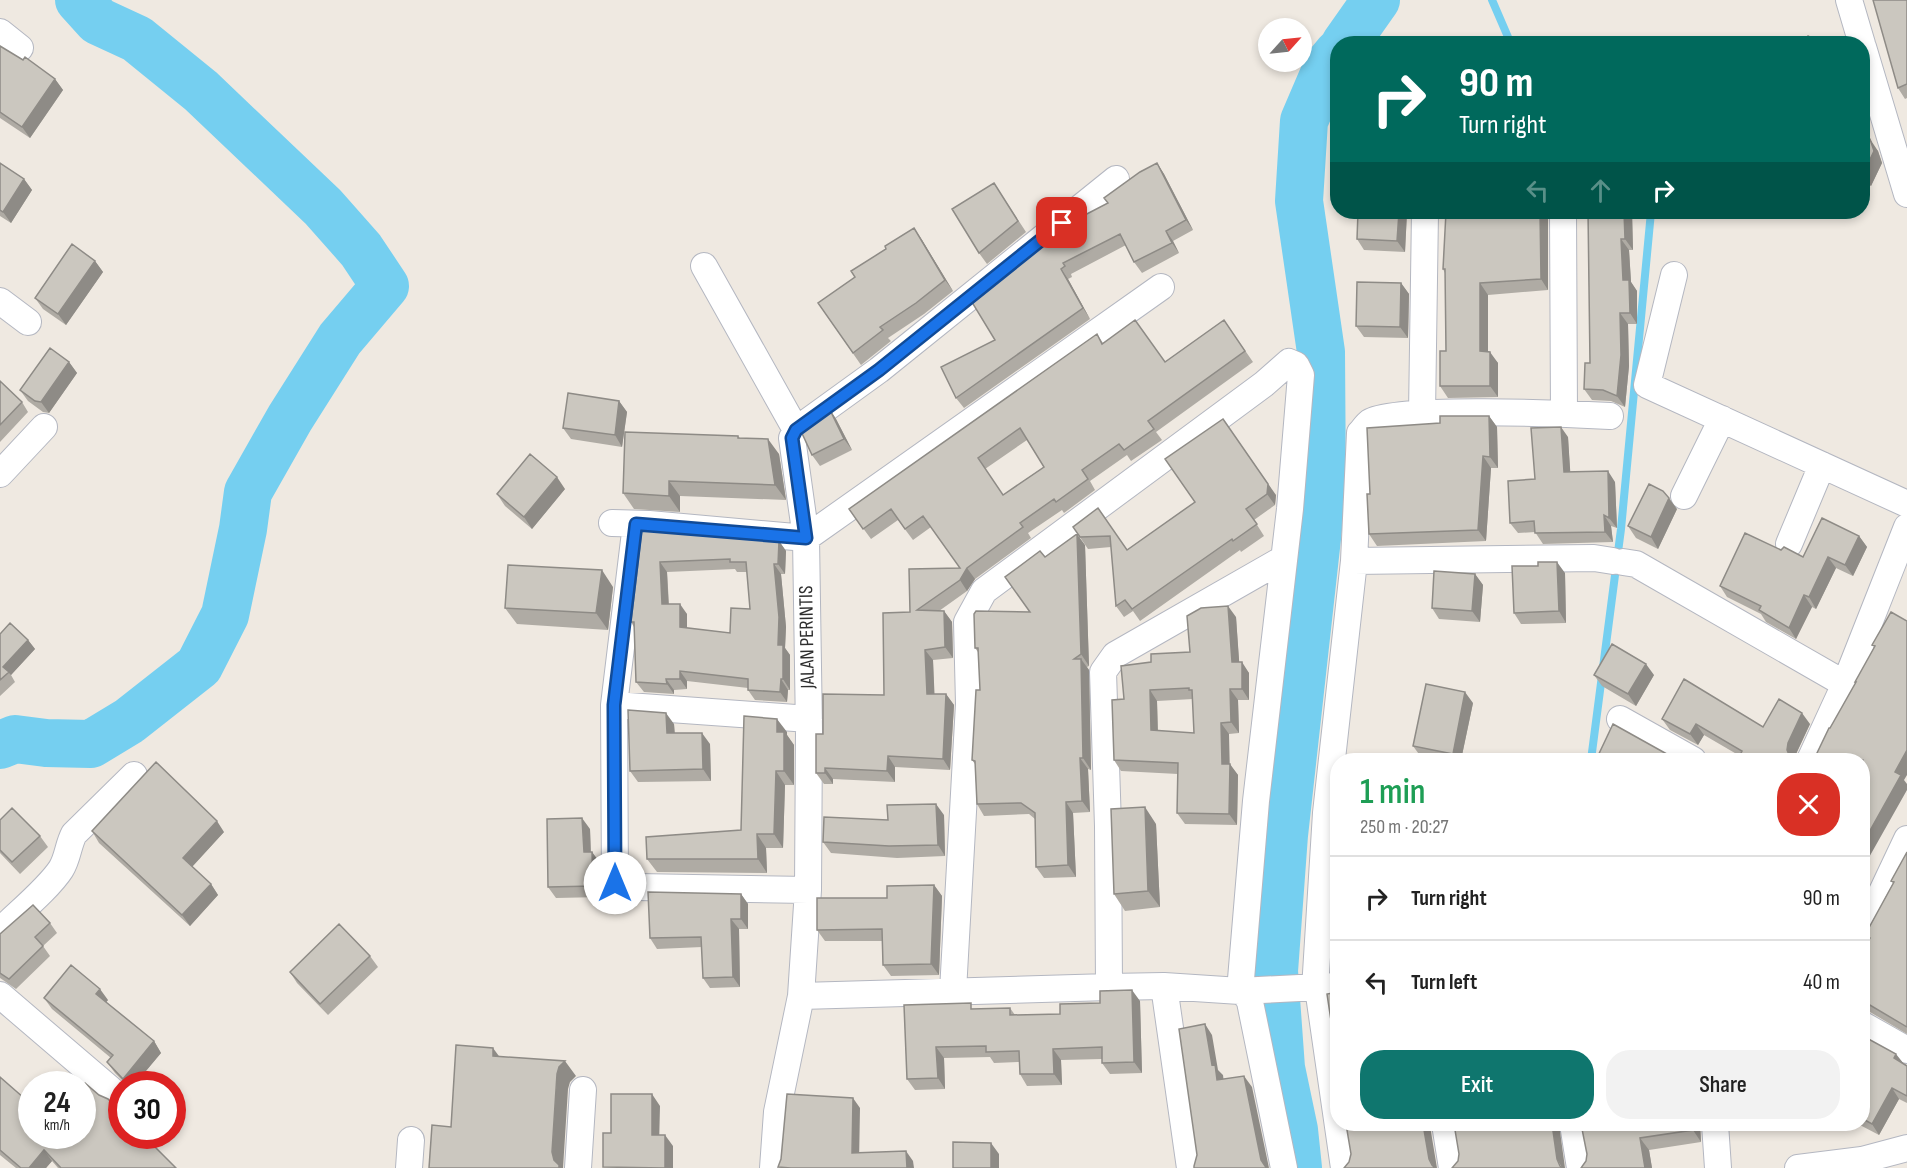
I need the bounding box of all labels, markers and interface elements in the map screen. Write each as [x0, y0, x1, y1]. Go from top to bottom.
north arrow [1258, 18, 1312, 72]
map controls [1258, 18, 1312, 72]
text: 90 m [1459, 58, 1533, 109]
icon: right [1360, 60, 1438, 138]
text: Turn right [1459, 109, 1546, 141]
icon: left [1521, 174, 1554, 207]
icon: ahead [1584, 174, 1617, 207]
icon: right [1647, 174, 1680, 207]
pin [1036, 197, 1087, 248]
icon: arrive [1045, 206, 1078, 239]
street label: JALAN PERINTIS [794, 585, 820, 690]
text: 1 min [1360, 771, 1425, 814]
button: close [1777, 773, 1840, 836]
text: 250 m · 20:27 [1360, 815, 1449, 839]
position arrow [583, 851, 647, 915]
icon: right [1360, 882, 1393, 915]
text: Turn right [1411, 885, 1487, 912]
text: 90 m [1803, 885, 1840, 912]
icon: left [1360, 966, 1393, 999]
text: Turn left [1411, 969, 1477, 996]
text: 40 m [1803, 969, 1840, 996]
button: Exit [1360, 1050, 1594, 1119]
button: Share [1606, 1050, 1840, 1119]
speed limit sign: 30 [108, 1071, 186, 1149]
text: 24 [44, 1085, 70, 1121]
text: km/h [44, 1116, 70, 1135]

